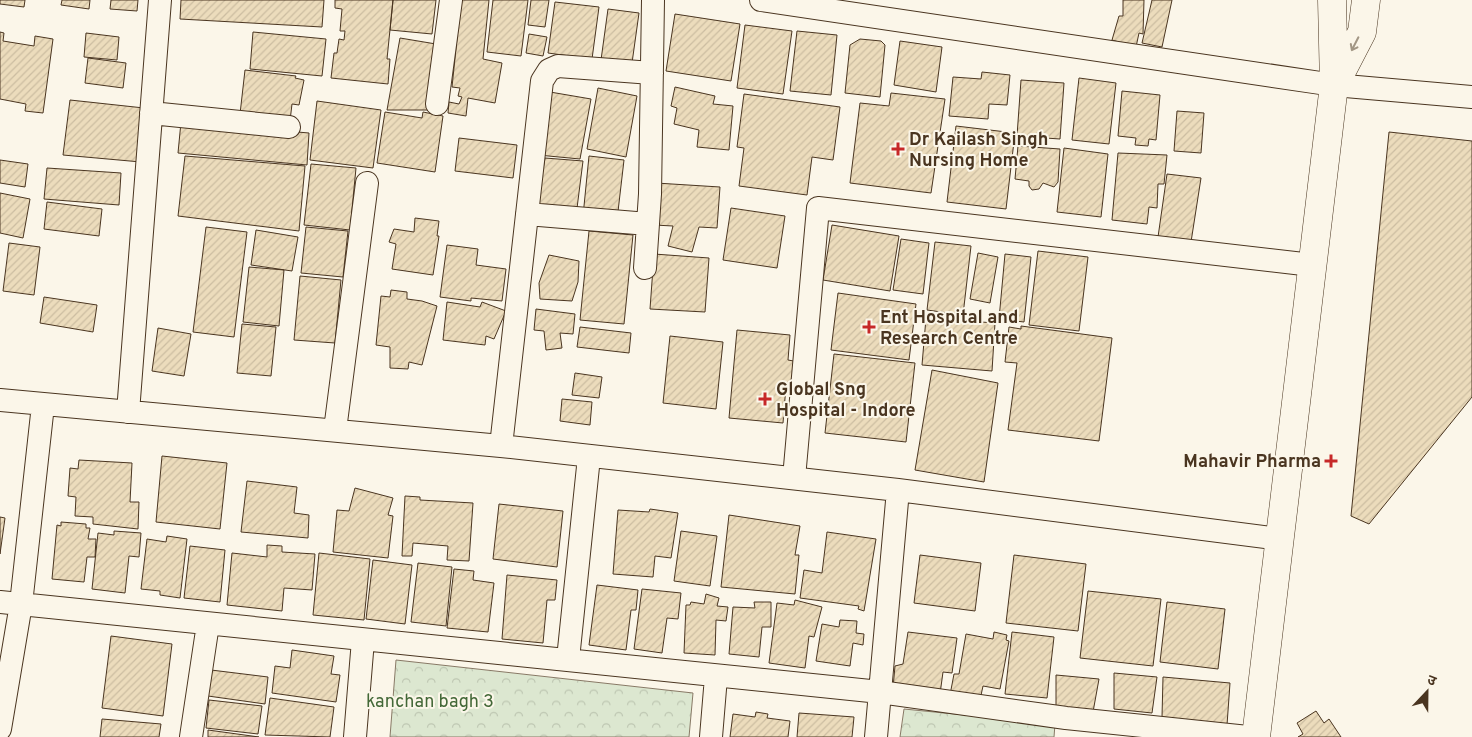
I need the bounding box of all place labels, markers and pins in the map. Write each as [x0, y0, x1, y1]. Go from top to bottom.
place label: Dr Kailash Singh Nursing Home [909, 129, 1048, 173]
marker: Dr Kailash Singh Nursing Home [891, 142, 905, 156]
place label: Ent Hospital and Research Centre [880, 307, 1018, 351]
marker: Ent Hospital and Research Centre [862, 320, 876, 334]
place label: Global Sng Hospital - Indore [776, 379, 916, 423]
marker: Global Sng Hospital - Indore [758, 392, 772, 406]
place label: Mahavir Pharma [1183, 451, 1321, 474]
marker: Mahavir Pharma [1325, 455, 1337, 467]

